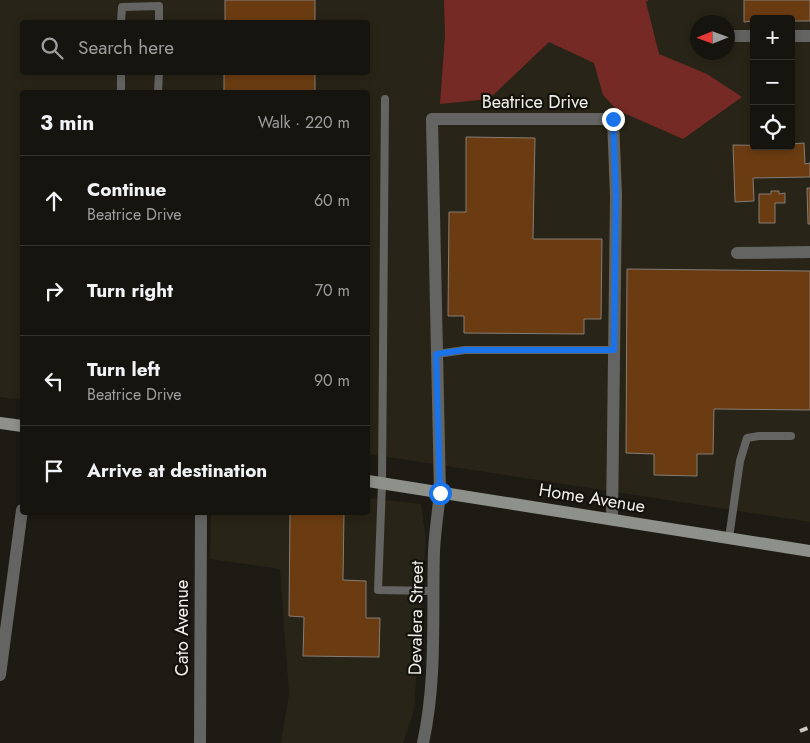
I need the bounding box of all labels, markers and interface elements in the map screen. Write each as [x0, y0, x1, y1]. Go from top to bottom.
north arrow [690, 15, 735, 60]
map controls [750, 15, 795, 150]
button: + [750, 15, 795, 60]
search box [20, 20, 370, 75]
icon: search [38, 34, 66, 62]
text: Search here [78, 34, 174, 61]
button: − [750, 60, 795, 105]
street label: Beatrice Drive [482, 89, 588, 115]
button: locate [750, 105, 795, 150]
text: 3 min [40, 108, 94, 138]
route end [602, 108, 625, 131]
text: Walk · 220 m [258, 111, 350, 134]
text: Continue [87, 176, 166, 203]
icon: ahead [40, 187, 68, 215]
text: 60 m [314, 189, 350, 212]
text: Beatrice Drive [87, 203, 182, 226]
icon: right [40, 277, 68, 305]
text: Turn right [87, 277, 173, 304]
text: 70 m [315, 279, 350, 302]
text: Turn left [87, 356, 160, 383]
icon: left [40, 367, 68, 395]
text: 90 m [314, 369, 350, 392]
text: Beatrice Drive [87, 383, 182, 406]
icon: arrive [40, 457, 68, 485]
text: Arrive at destination [87, 457, 267, 484]
street label: Home Avenue [537, 477, 647, 519]
route start [429, 482, 452, 505]
street label: Devalera Street [402, 560, 430, 675]
street label: Cato Avenue [169, 580, 195, 676]

